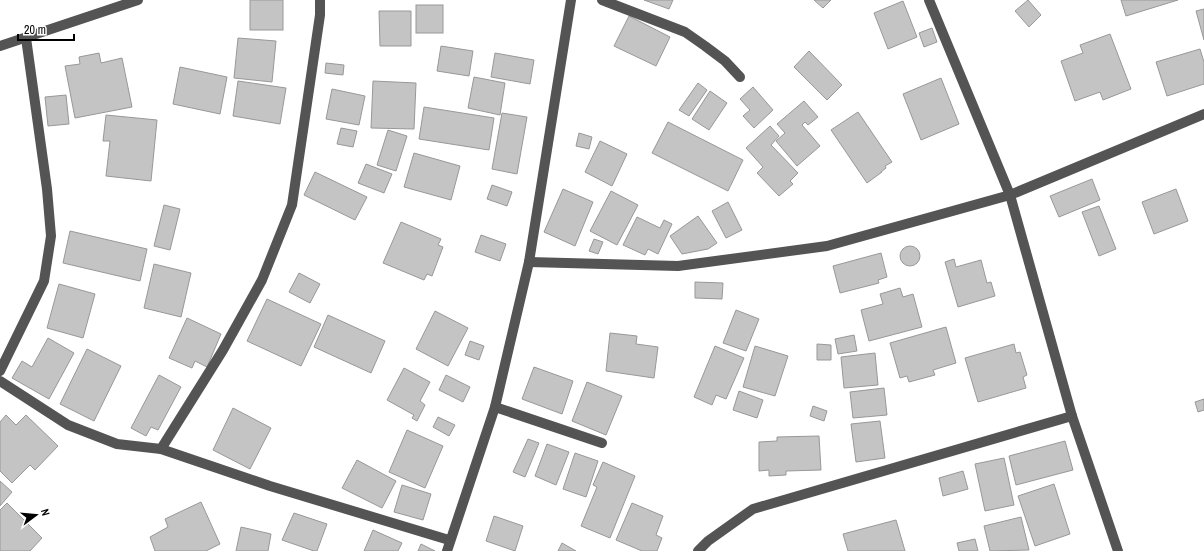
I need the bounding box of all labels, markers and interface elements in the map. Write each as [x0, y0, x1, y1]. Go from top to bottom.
scale bar [18, 16, 74, 42]
text: 20 m [24, 22, 46, 38]
north arrow [16, 495, 56, 535]
text: N [38, 507, 53, 517]

